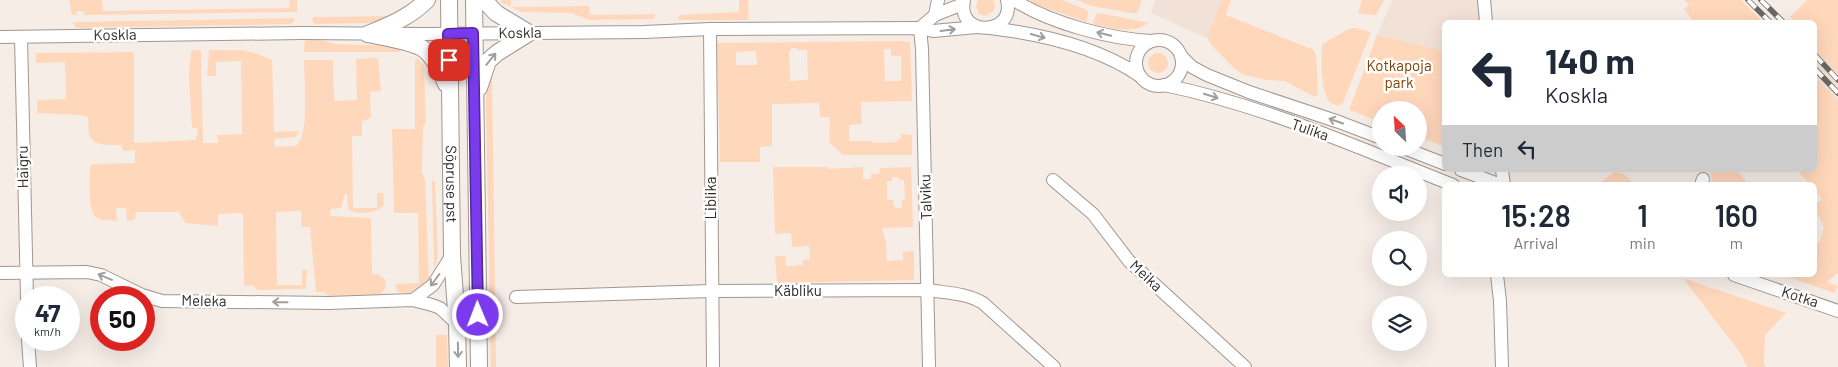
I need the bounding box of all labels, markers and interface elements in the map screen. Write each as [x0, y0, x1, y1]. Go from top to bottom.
street label: Koskla [498, 23, 542, 41]
one-way arrow [940, 24, 956, 34]
street label: Koskla [93, 25, 137, 43]
one-way arrow [1096, 29, 1112, 38]
one-way arrow [1030, 31, 1046, 41]
pin [428, 39, 470, 81]
text: 140 m [1545, 39, 1635, 81]
icon: left [1462, 40, 1527, 105]
icon: arrive [435, 46, 463, 74]
one-way arrow [486, 53, 497, 66]
park label: Kotkapoja park [1366, 56, 1432, 91]
text: Koskla [1545, 81, 1608, 107]
one-way arrow [1203, 91, 1219, 101]
north arrow [1372, 101, 1428, 156]
map controls [1372, 101, 1427, 351]
street label: Tulika [1289, 114, 1331, 144]
one-way arrow [1328, 116, 1344, 125]
icon: left [1513, 135, 1541, 163]
text: Then [1462, 138, 1503, 161]
street label: Haigru [13, 145, 31, 189]
street label: Sõpruse pst [443, 145, 462, 223]
button: sound [1372, 166, 1427, 221]
street label: Talviku [915, 174, 935, 220]
street label: Liblika [701, 177, 719, 219]
text: 15:28 [1501, 197, 1571, 233]
text: 1 [1637, 197, 1648, 233]
text: 160 [1715, 197, 1758, 233]
button: search [1372, 231, 1427, 286]
text: Arrival [1513, 233, 1558, 252]
text: min [1630, 233, 1656, 252]
text: m [1730, 233, 1743, 252]
street label: Meika [1127, 256, 1167, 295]
one-way arrow [98, 272, 113, 282]
one-way arrow [430, 273, 440, 287]
street label: Käbliku [774, 281, 822, 299]
street label: Kotka [1780, 282, 1821, 310]
speed limit sign: 50 [90, 286, 155, 351]
position arrow [451, 288, 503, 340]
street label: Meleka [181, 291, 227, 309]
button: layers [1372, 296, 1427, 351]
text: 47 [35, 297, 60, 327]
one-way arrow [273, 297, 289, 307]
text: km/h [34, 324, 61, 338]
one-way arrow [453, 342, 463, 358]

